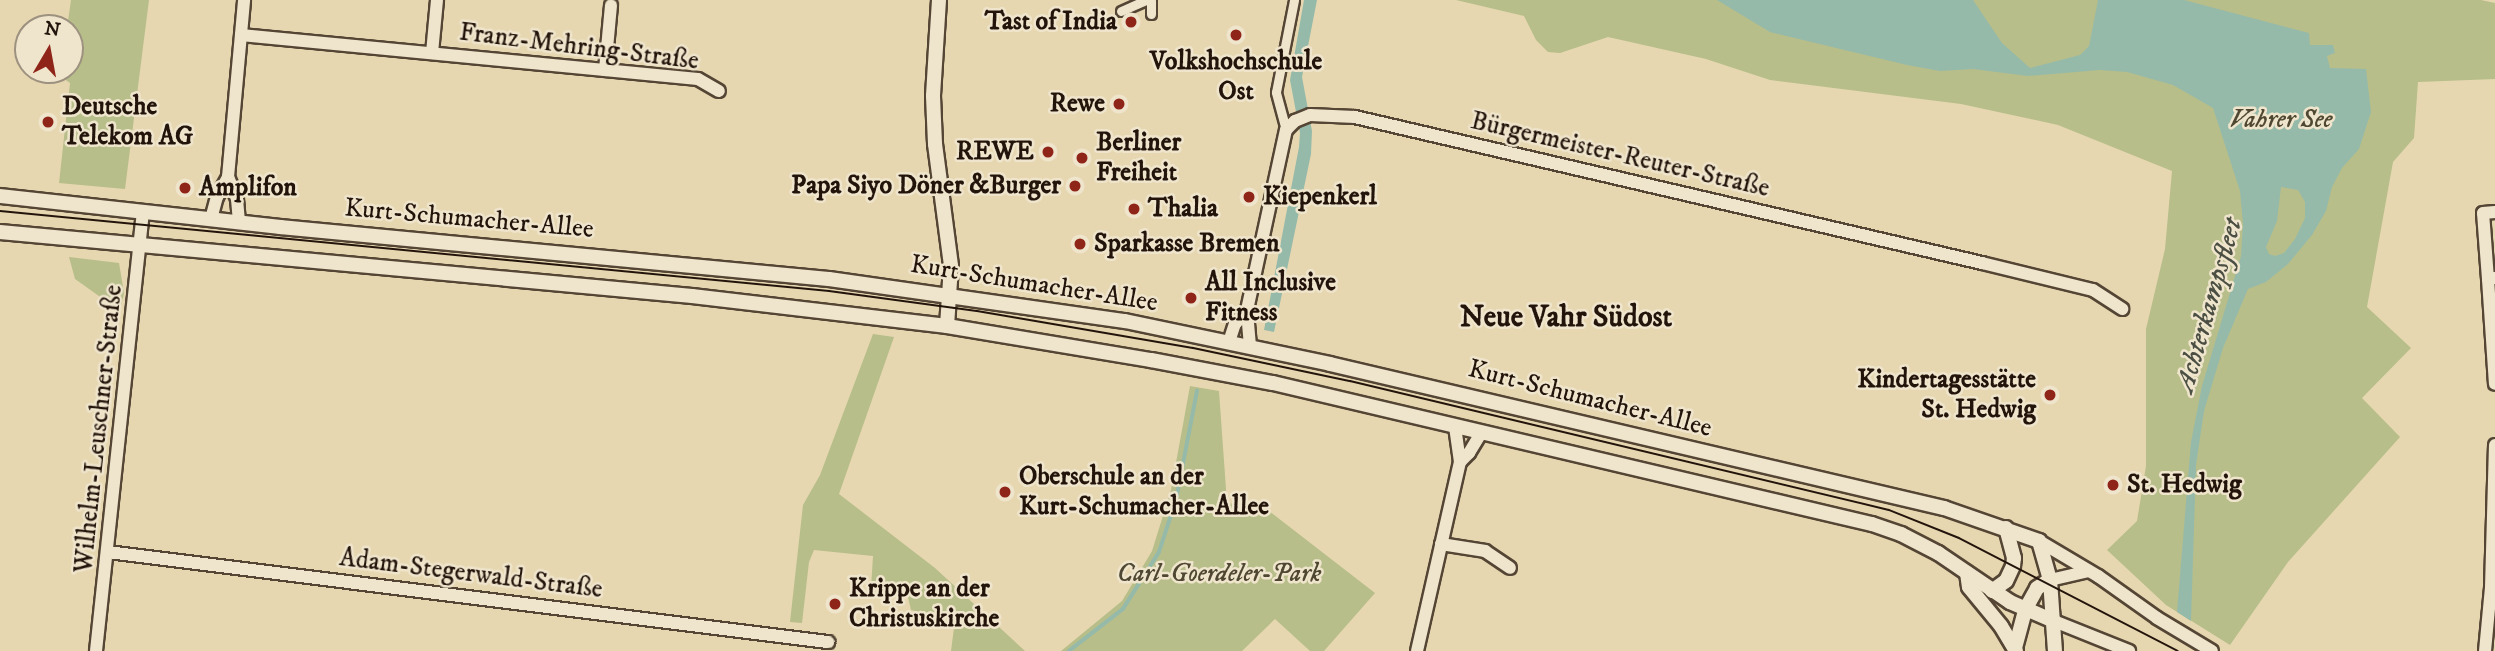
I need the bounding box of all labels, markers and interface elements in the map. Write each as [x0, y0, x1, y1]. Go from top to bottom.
place label: Tast of India [985, 6, 1117, 38]
north arrow [14, 14, 84, 84]
marker: Tast of India [1123, 14, 1139, 30]
text: N [43, 17, 62, 42]
street label: Franz-Mehring-Straße [458, 17, 700, 77]
marker: Volkshochschule Ost [1228, 27, 1244, 43]
place label: Volkshochschule Ost [1150, 46, 1322, 108]
place label: Rewe [1050, 88, 1105, 120]
place label: Deutsche Telekom AG [62, 91, 193, 152]
marker: Rewe [1111, 96, 1127, 112]
park label: Vahrer See [2230, 104, 2332, 136]
street label: Bürgermeister-Reuter-Straße [1468, 105, 1772, 205]
marker: Deutsche Telekom AG [40, 114, 56, 130]
place label: Berliner Freiheit [1096, 127, 1181, 188]
place label: REWE [956, 136, 1034, 168]
marker: REWE [1040, 144, 1056, 160]
marker: Berliner Freiheit [1074, 150, 1090, 166]
place label: Papa Siyo Döner &Burger [791, 170, 1061, 202]
place label: Amplifon [199, 172, 297, 204]
marker: Papa Siyo Döner &Burger [1067, 178, 1083, 194]
marker: Amplifon [177, 180, 193, 196]
place label: Kiepenkerl [1263, 181, 1377, 213]
marker: Kiepenkerl [1241, 189, 1257, 205]
street label: Kurt-Schumacher-Allee [343, 193, 595, 245]
place label: Thalia [1148, 193, 1218, 225]
marker: Thalia [1126, 201, 1142, 217]
water label: Achterkampsfleet [2168, 214, 2250, 396]
place label: Sparkasse Bremen [1094, 228, 1279, 260]
marker: Sparkasse Bremen [1072, 236, 1088, 252]
street label: Kurt-Schumacher-Allee [908, 249, 1160, 319]
place label: All Inclusive Fitness [1205, 267, 1336, 328]
street label: Wilhelm-Leuschner-Straße [68, 283, 130, 575]
marker: All Inclusive Fitness [1183, 290, 1199, 306]
district label: Neue Vahr Südost [1460, 300, 1672, 336]
street label: Kurt-Schumacher-Allee [1465, 354, 1715, 444]
place label: Kindertagesstätte St. Hedwig [1857, 364, 2036, 426]
marker: Kindertagesstätte St. Hedwig [2042, 387, 2058, 403]
place label: Oberschule an der Kurt-Schumacher-Allee [1019, 461, 1269, 522]
place label: St. Hedwig [2127, 469, 2242, 501]
marker: St. Hedwig [2105, 477, 2121, 493]
marker: Oberschule an der Kurt-Schumacher-Allee [997, 484, 1013, 500]
street label: Adam-Stegerwald-Straße [338, 542, 604, 606]
park label: Carl-Goerdeler-Park [1117, 558, 1321, 590]
place label: Krippe an der Christuskirche [849, 573, 999, 634]
marker: Krippe an der Christuskirche [827, 596, 843, 612]

